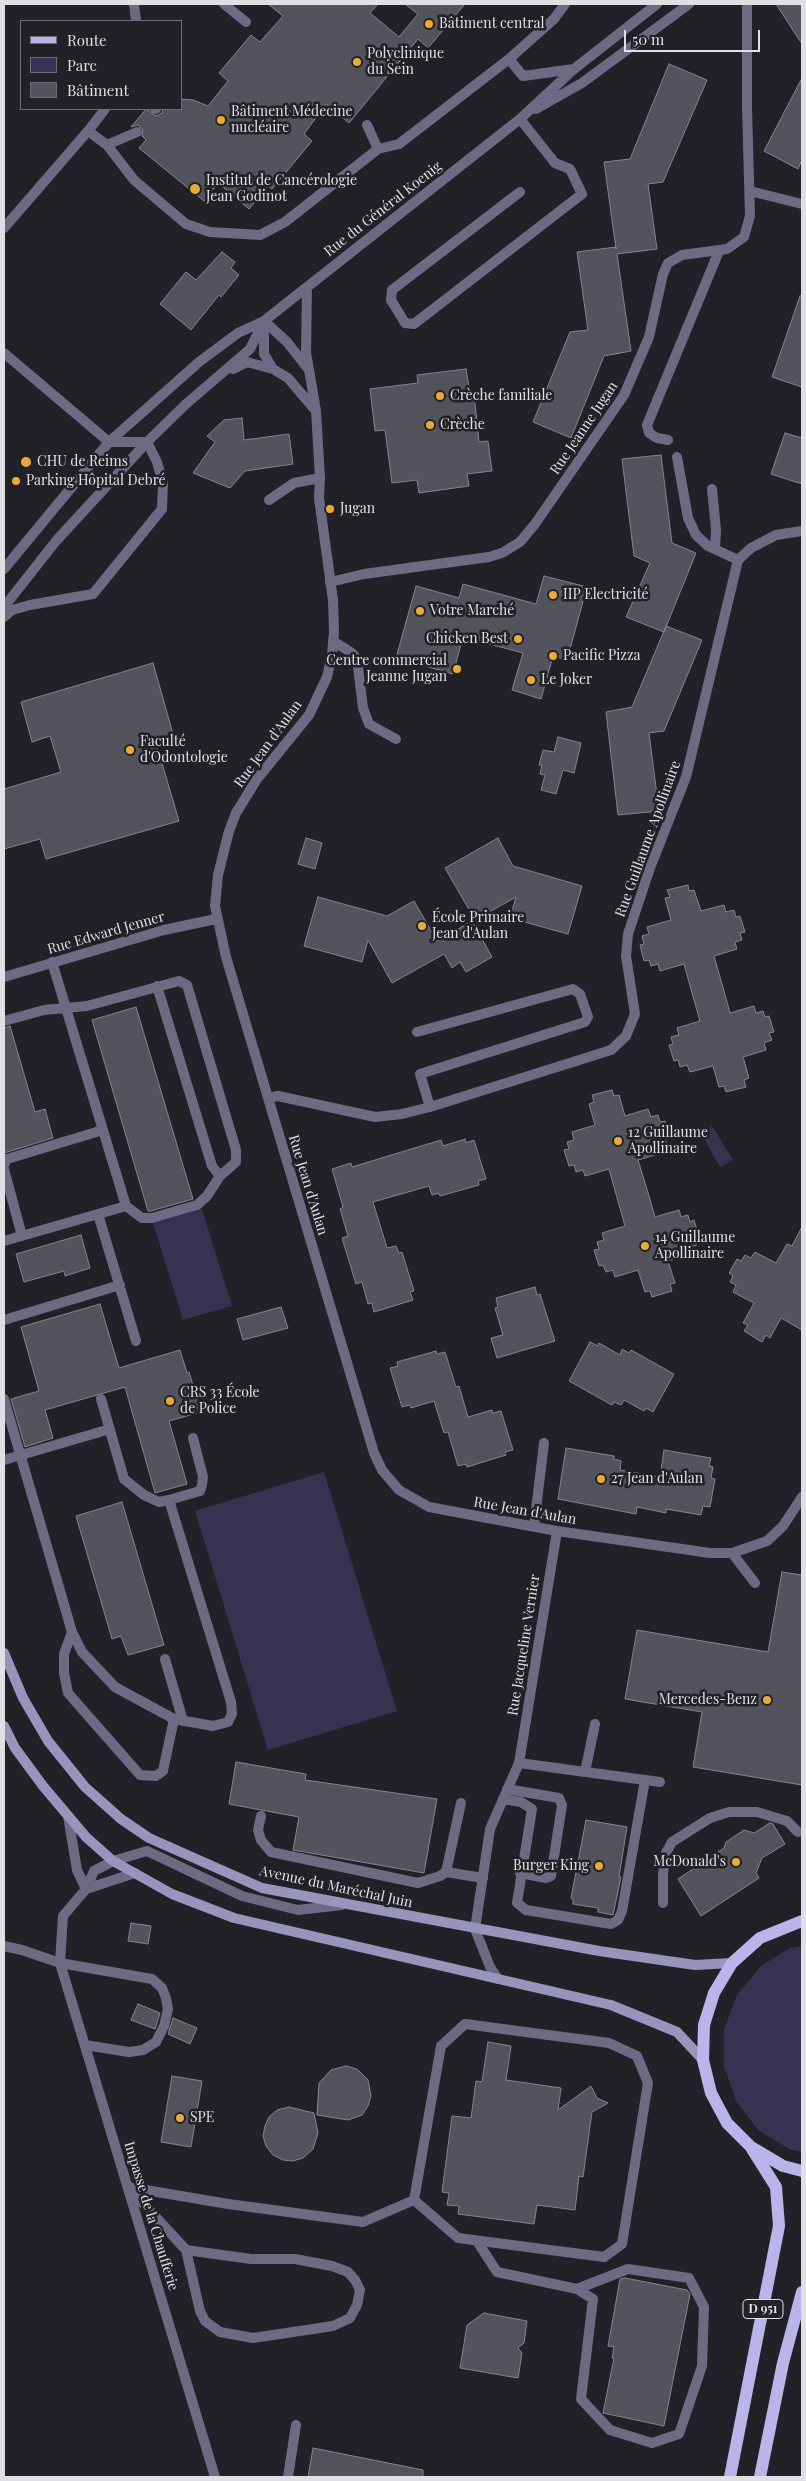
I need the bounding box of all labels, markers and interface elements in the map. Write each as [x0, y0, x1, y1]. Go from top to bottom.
place label: Bâtiment central [439, 16, 544, 32]
marker: Bâtiment central [423, 18, 435, 30]
legend [20, 20, 182, 110]
scale bar [626, 20, 762, 52]
text: 50 m [632, 29, 664, 49]
text: Route [67, 30, 107, 50]
place label: Polyclinique du Sein [367, 46, 444, 78]
text: Parc [67, 55, 97, 75]
marker: Polyclinique du Sein [351, 56, 363, 68]
text: Bâtiment [67, 80, 129, 100]
place label: Bâtiment Médecine nucléaire [231, 104, 353, 136]
marker: Bâtiment Médecine nucléaire [215, 114, 227, 126]
street label: Rue du Général Koenig [321, 158, 445, 260]
place label: Institut de Cancérologie Jean Godinot [206, 173, 357, 206]
marker: Institut de Cancérologie Jean Godinot [188, 182, 202, 196]
street label: Rue Jeanne Jugan [547, 378, 621, 478]
place label: Crèche familiale [450, 388, 552, 404]
marker: Crèche familiale [434, 390, 446, 402]
place label: Crèche [440, 417, 485, 433]
marker: Crèche [424, 419, 436, 431]
place label: CHU de Reims [37, 454, 128, 470]
marker: CHU de Reims [19, 455, 33, 469]
place label: Parking Hôpital Debré [26, 473, 166, 489]
marker: Parking Hôpital Debré [10, 475, 22, 487]
place label: Jugan [340, 501, 375, 517]
marker: Jugan [324, 503, 336, 515]
place label: IIP Electricité [563, 587, 649, 603]
marker: IIP Electricité [547, 589, 559, 601]
place label: Votre Marché [430, 603, 514, 619]
marker: Votre Marché [414, 605, 426, 617]
place label: Chicken Best [426, 631, 508, 647]
marker: Chicken Best [512, 633, 524, 645]
place label: Pacific Pizza [563, 648, 641, 664]
marker: Pacific Pizza [547, 650, 559, 662]
place label: Centre commercial Jeanne Jugan [326, 653, 447, 686]
marker: Centre commercial Jeanne Jugan [451, 663, 463, 675]
place label: Le Joker [541, 672, 592, 688]
marker: Le Joker [525, 674, 537, 686]
street label: Rue Jean d'Aulan [231, 697, 305, 791]
place label: Faculté d'Odontologie [140, 734, 228, 766]
marker: Faculté d'Odontologie [124, 744, 136, 756]
street label: Rue Guillaume Apollinaire [612, 759, 684, 919]
street label: Rue Edward Jenner [45, 908, 167, 958]
place label: École Primaire Jean d'Aulan [432, 910, 524, 942]
marker: École Primaire Jean d'Aulan [416, 920, 428, 932]
place label: 12 Guillaume Apollinaire [628, 1125, 708, 1158]
street label: Rue Jean d'Aulan [285, 1133, 331, 1237]
marker: 12 Guillaume Apollinaire [612, 1135, 624, 1147]
place label: 14 Guillaume Apollinaire [655, 1230, 735, 1262]
marker: 14 Guillaume Apollinaire [639, 1240, 651, 1252]
place label: CRS 33 École de Police [180, 1385, 260, 1418]
marker: CRS 33 École de Police [164, 1395, 176, 1407]
place label: 27 Jean d'Aulan [611, 1471, 703, 1487]
marker: 27 Jean d'Aulan [595, 1473, 607, 1485]
street label: Rue Jean d'Aulan [472, 1494, 578, 1528]
street label: Rue Jacqueline Vernier [505, 1573, 543, 1717]
place label: Mercedes-Benz [659, 1692, 757, 1708]
marker: Mercedes-Benz [761, 1694, 773, 1706]
place label: McDonald's [653, 1854, 726, 1870]
marker: McDonald's [730, 1856, 742, 1868]
place label: Burger King [513, 1858, 589, 1874]
marker: Burger King [593, 1860, 605, 1872]
street label: Avenue du Maréchal Juin [258, 1863, 414, 1911]
place label: SPE [190, 2110, 214, 2126]
marker: SPE [174, 2112, 186, 2124]
street label: Impasse de la Chaufferie [120, 2139, 182, 2293]
road number: D 951 [743, 2300, 783, 2318]

